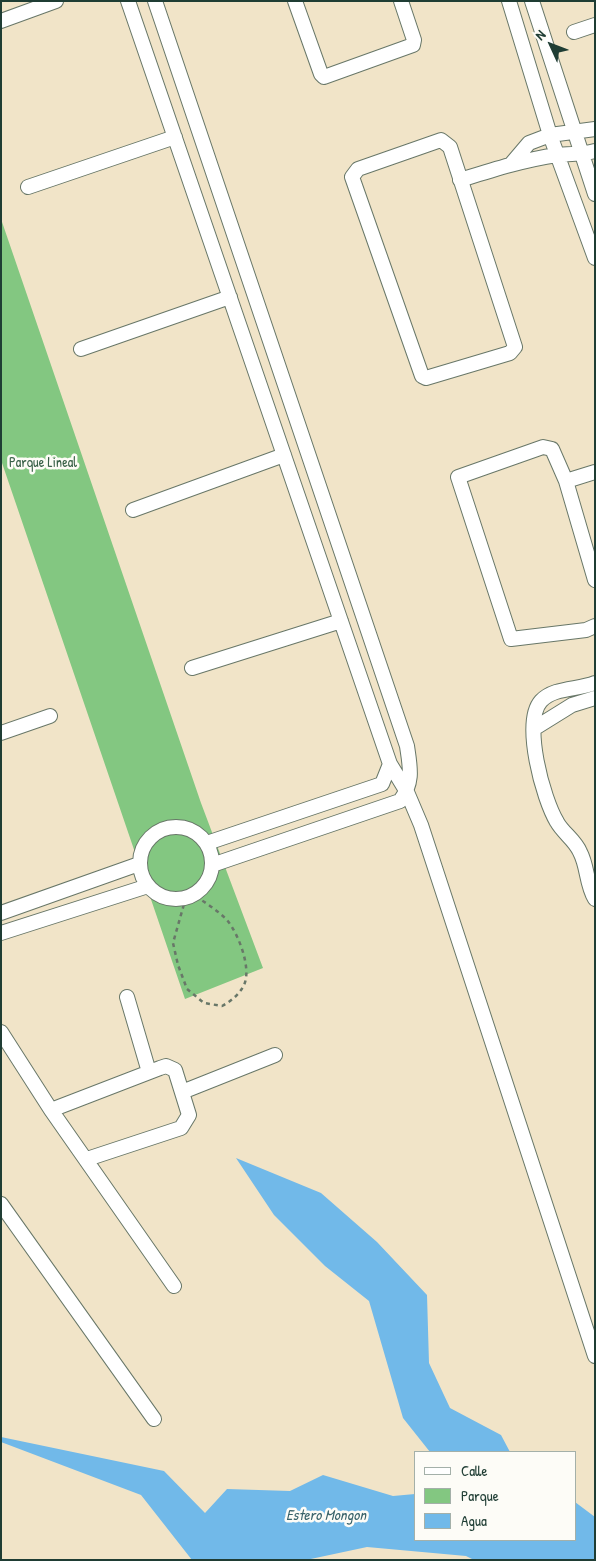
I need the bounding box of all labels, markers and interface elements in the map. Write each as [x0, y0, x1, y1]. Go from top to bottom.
north arrow [526, 20, 576, 70]
text: N [530, 25, 549, 44]
park label: Parque Lineal [9, 455, 77, 471]
legend [414, 1451, 576, 1541]
text: Calle [461, 1460, 488, 1481]
text: Parque [461, 1485, 499, 1506]
water label: Estero Mongon [286, 1507, 366, 1525]
text: Agua [461, 1510, 487, 1531]

